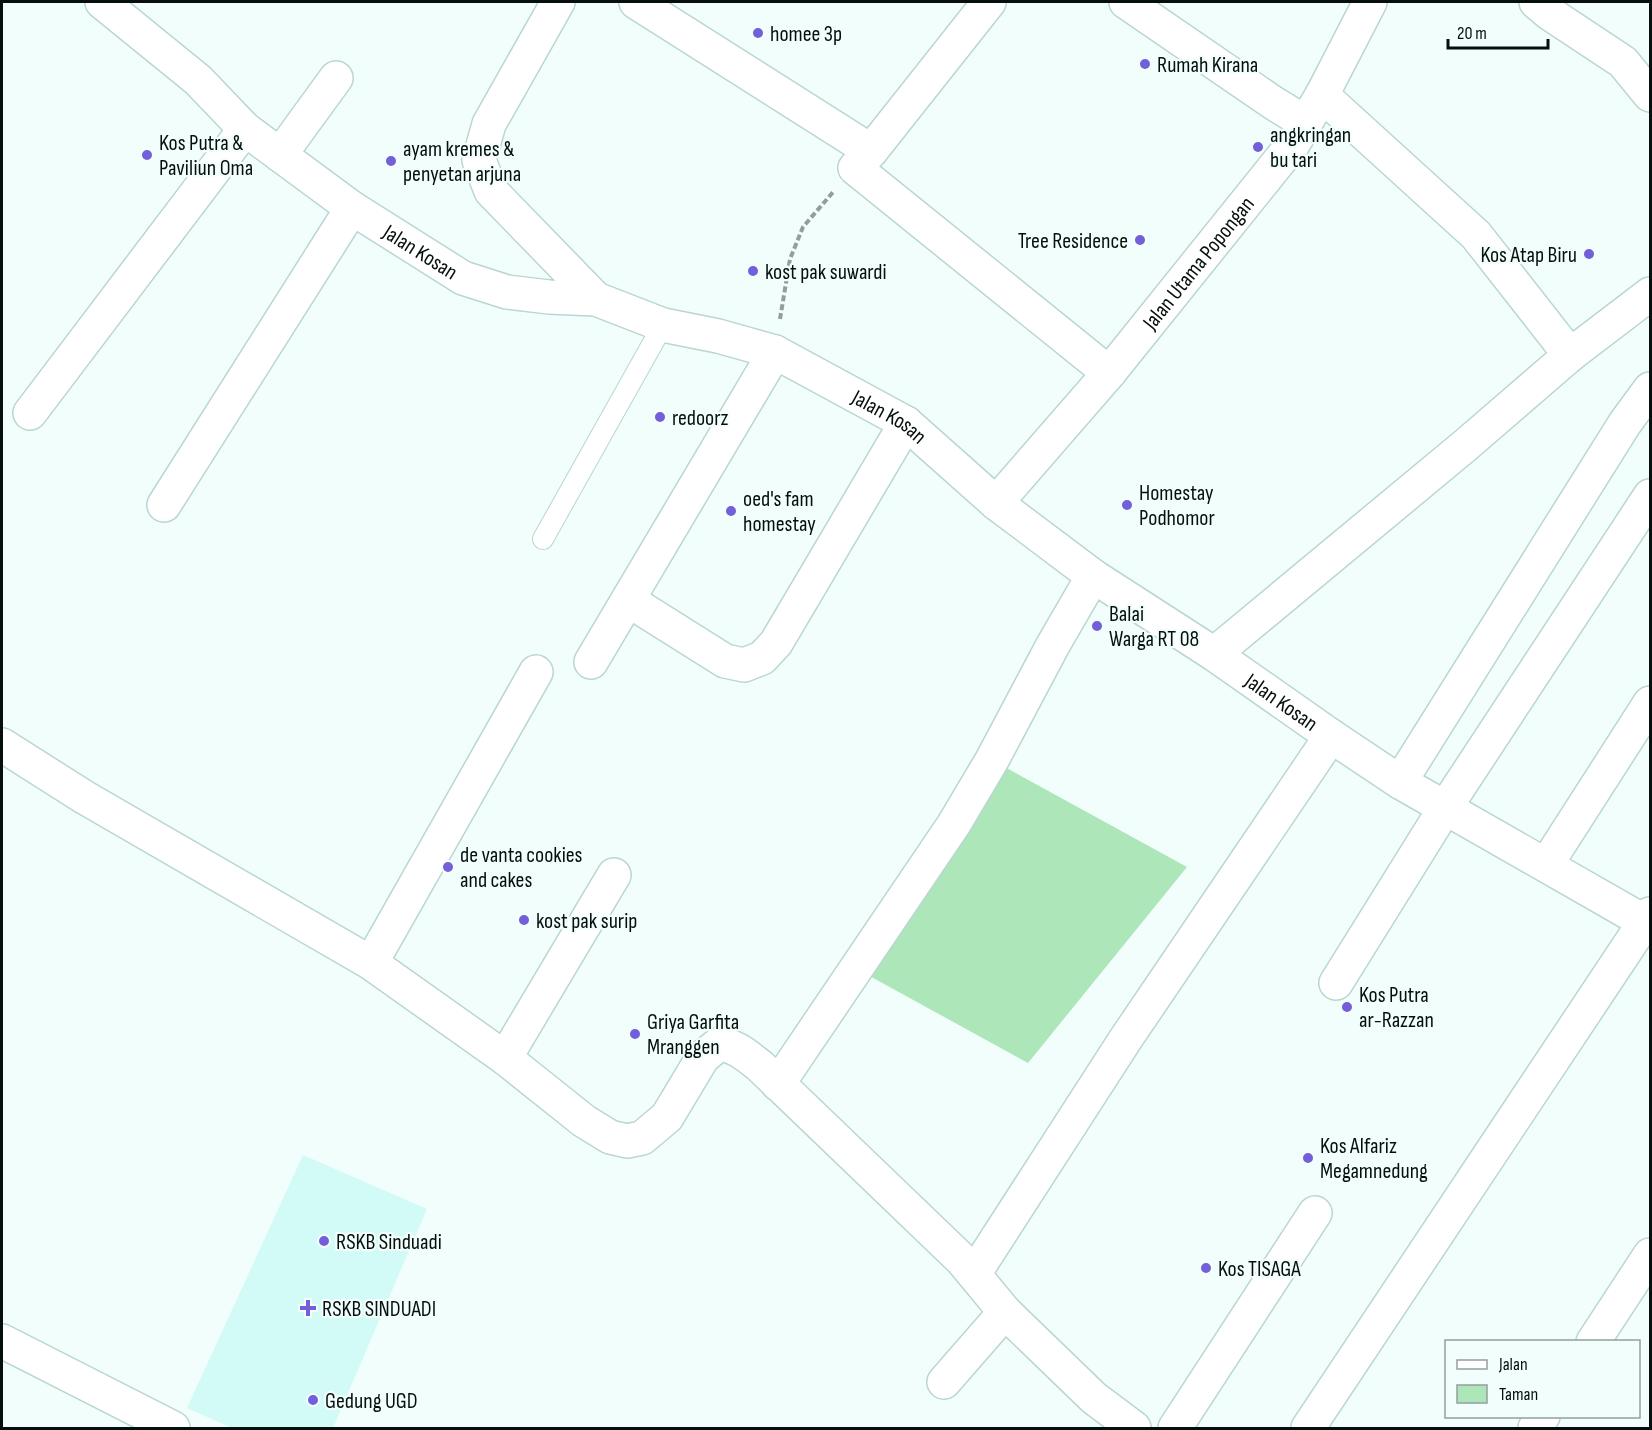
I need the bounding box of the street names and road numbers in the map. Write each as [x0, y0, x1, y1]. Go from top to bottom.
street label: Jalan Utama Popongan [1137, 191, 1261, 336]
street label: Jalan Kosan [377, 219, 462, 286]
street label: Jalan Kosan [846, 384, 932, 450]
street label: Jalan Kosan [1238, 667, 1323, 738]

